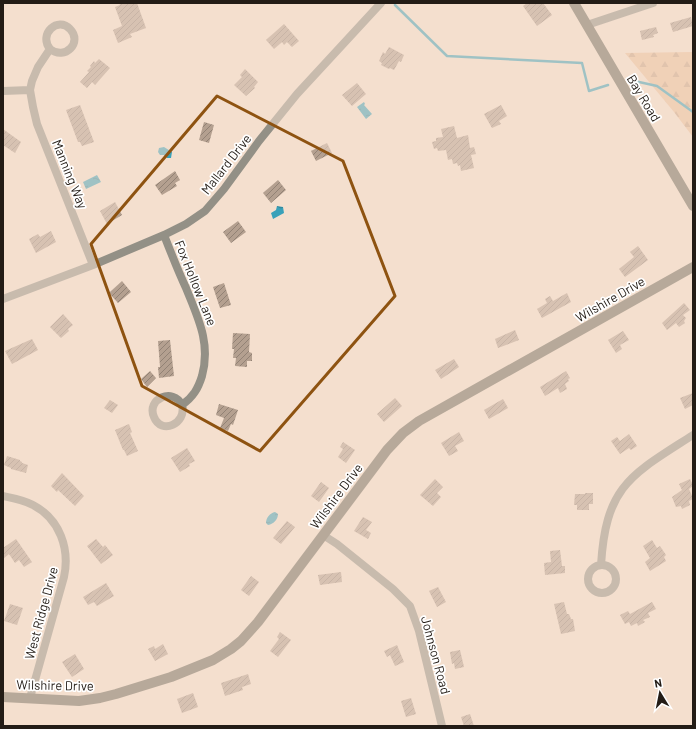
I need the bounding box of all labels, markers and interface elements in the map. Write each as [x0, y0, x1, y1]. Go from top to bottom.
street label: Bay Road [624, 72, 664, 124]
street label: Mallard Drive [198, 131, 254, 197]
street label: Manning Way [49, 137, 91, 211]
street label: Fox Hollow Lane [172, 238, 220, 328]
street label: Wilshire Drive [572, 273, 648, 325]
street label: Wilshire Drive [306, 460, 366, 532]
street label: West Ridge Drive [21, 565, 61, 661]
street label: Johnson Road [418, 614, 454, 696]
north arrow [640, 673, 680, 713]
street label: Wilshire Drive [16, 676, 94, 694]
text: N [653, 676, 663, 690]

